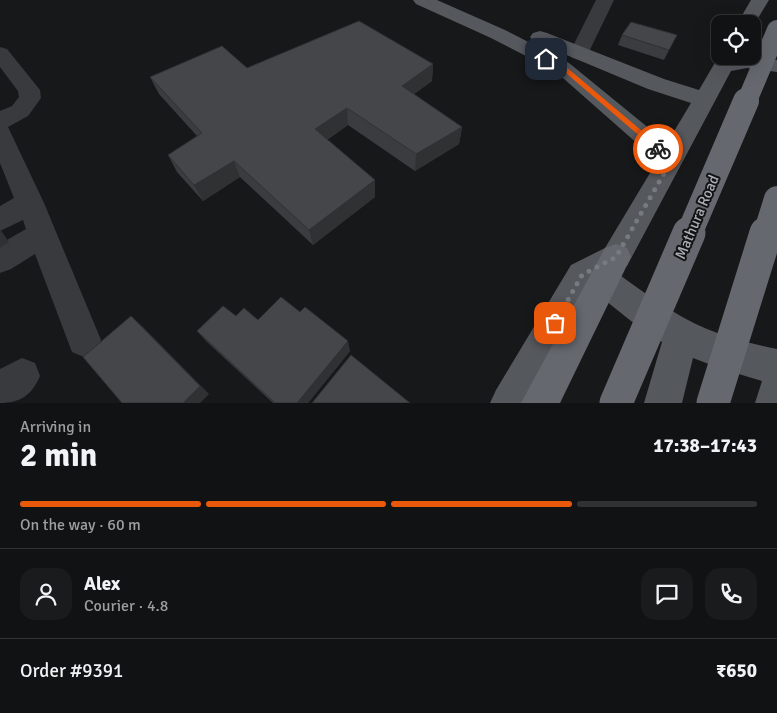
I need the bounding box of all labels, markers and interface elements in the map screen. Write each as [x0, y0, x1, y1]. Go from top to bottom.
map controls [711, 15, 761, 65]
button: locate [711, 15, 761, 65]
pin [525, 38, 567, 80]
icon: home [532, 45, 560, 73]
courier [633, 124, 683, 174]
icon: bike [644, 135, 672, 163]
street label: Mathura Road [671, 172, 723, 262]
pin [534, 302, 576, 344]
icon: bag [541, 309, 569, 337]
text: Arriving in [20, 417, 91, 437]
text: 17:38–17:43 [653, 434, 757, 458]
text: 2 min [20, 436, 97, 475]
text: On the way · 60 m [20, 515, 141, 535]
button: person [20, 568, 72, 620]
button: chat [641, 568, 693, 620]
button: phone [705, 568, 757, 620]
text: Alex [84, 572, 120, 596]
text: Courier · 4.8 [84, 596, 168, 616]
text: Order #9391 [20, 659, 123, 683]
text: ₹650 [716, 659, 757, 683]

